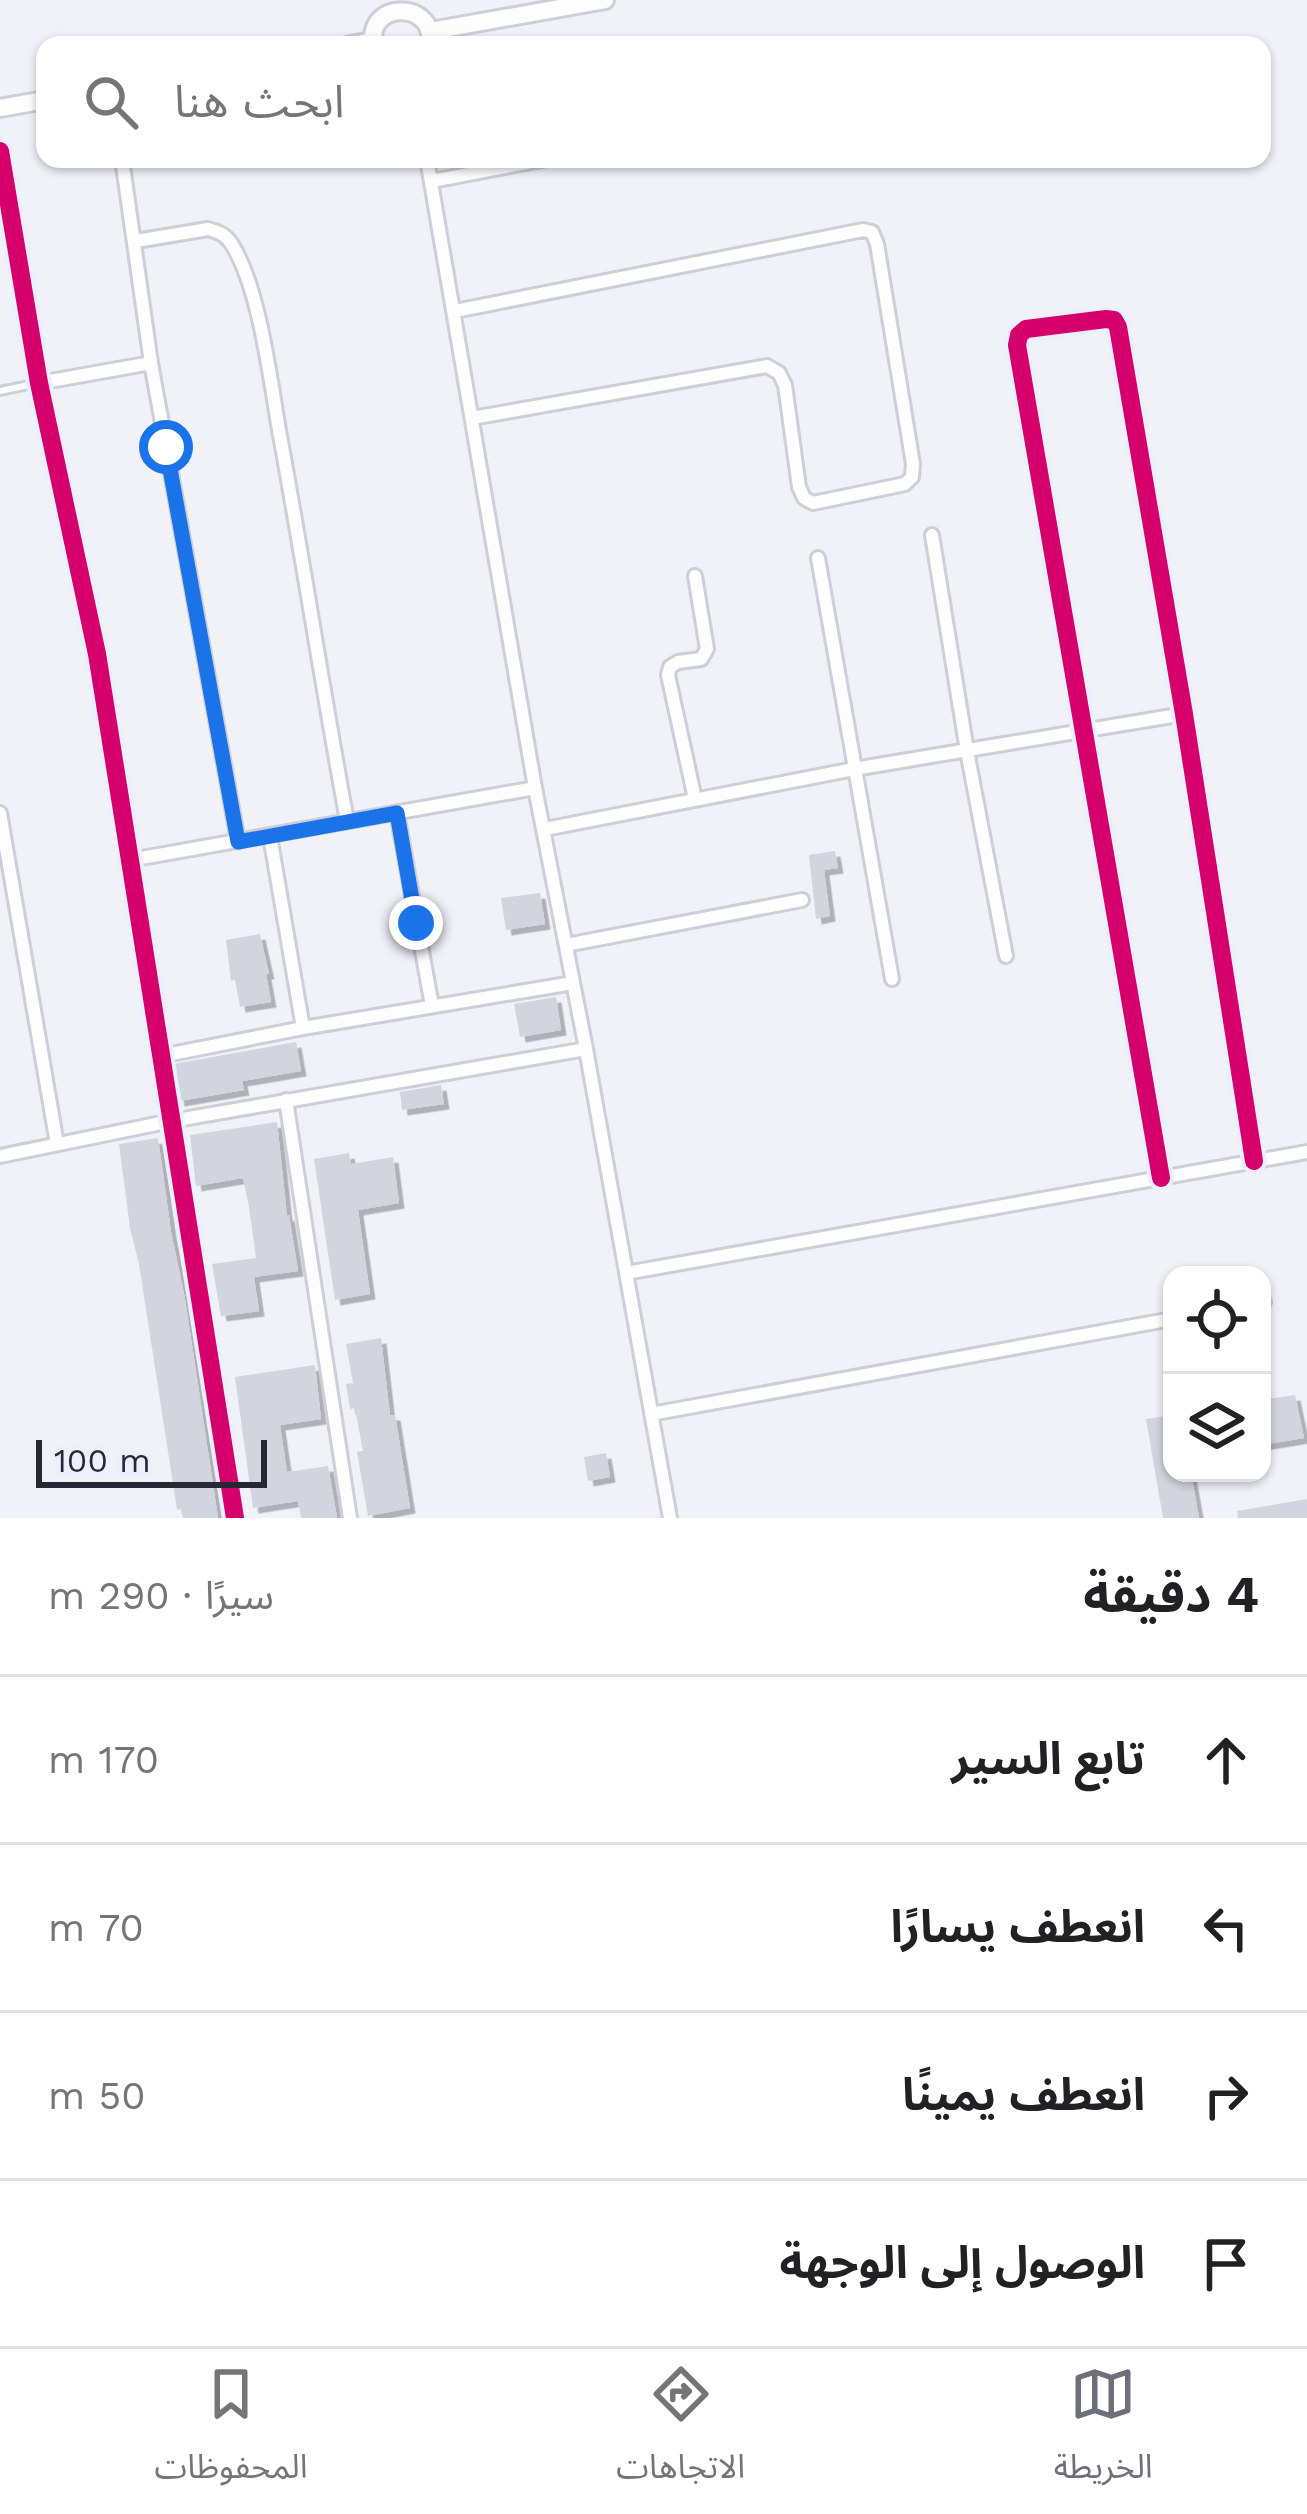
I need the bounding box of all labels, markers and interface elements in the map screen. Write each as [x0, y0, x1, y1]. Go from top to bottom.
search box [36, 36, 1271, 168]
icon: search [78, 69, 144, 135]
text: ابحث هنا [174, 75, 344, 128]
route start [139, 420, 193, 474]
route end [389, 896, 443, 950]
map controls [1163, 1266, 1271, 1482]
button: locate [1163, 1266, 1271, 1374]
button: layers [1163, 1374, 1271, 1482]
scale bar [36, 1434, 267, 1487]
text: 100 m [54, 1441, 151, 1480]
text: 4 دقيقة [1083, 1565, 1259, 1624]
text: سيرًا · 290 m [48, 1573, 274, 1618]
icon: ahead [1193, 1727, 1259, 1793]
text: تابع السير [952, 1732, 1145, 1785]
text: 170 m [48, 1737, 159, 1782]
icon: left [1193, 1895, 1259, 1961]
text: انعطف يسارًا [890, 1900, 1145, 1953]
text: 70 m [48, 1905, 144, 1950]
icon: right [1193, 2063, 1259, 2129]
text: انعطف يمينًا [902, 2068, 1145, 2121]
text: 50 m [48, 2073, 145, 2118]
icon: arrive [1193, 2231, 1259, 2297]
text: الوصول إلى الوجهة [779, 2236, 1145, 2289]
tab: المحفوظات [154, 2361, 308, 2502]
tab: الاتجاهات [616, 2361, 745, 2502]
tab: الخريطة [1054, 2361, 1153, 2502]

